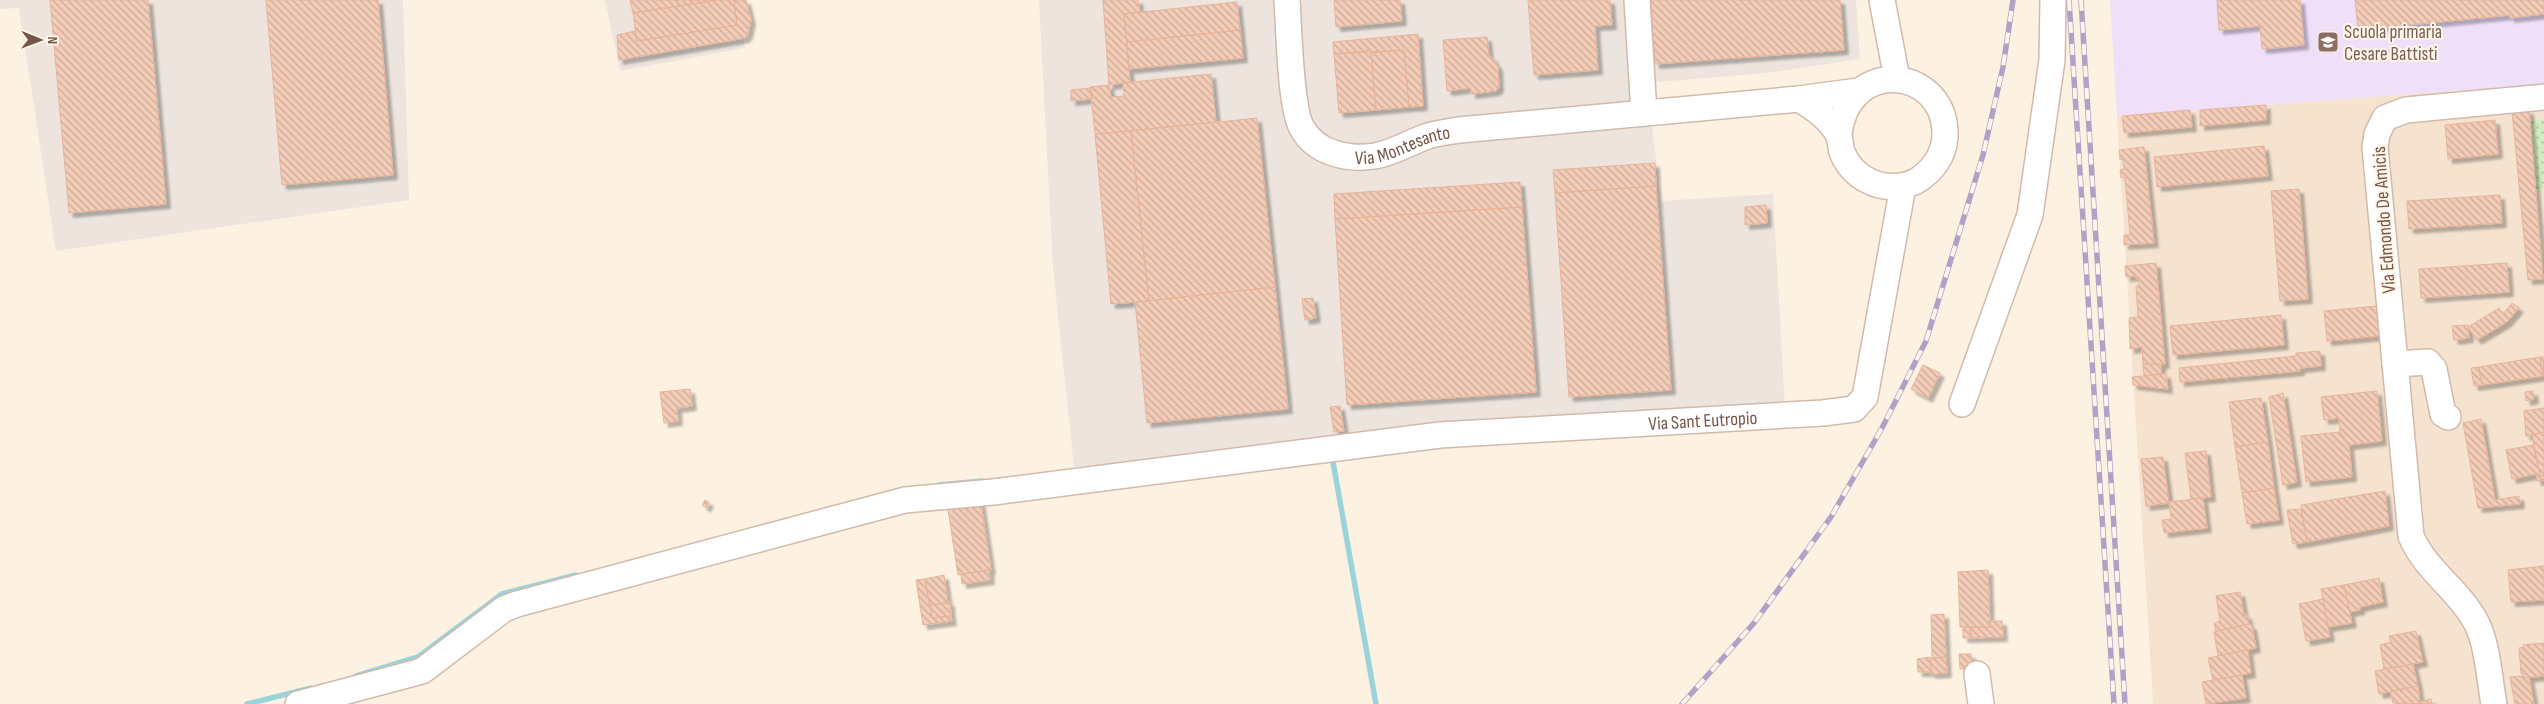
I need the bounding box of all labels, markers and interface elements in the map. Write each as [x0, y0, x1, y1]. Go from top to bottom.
north arrow [15, 15, 65, 65]
place label: Scuola primaria Cesare Battisti [2344, 21, 2442, 66]
school or university icon: Scuola primaria Cesare Battisti [2316, 30, 2340, 54]
text: N [44, 36, 61, 44]
street label: Via Montesanto [1355, 122, 1452, 170]
street label: Via Edmondo De Amicis [2368, 145, 2401, 294]
street label: Via Sant Eutropio [1648, 407, 1758, 436]

